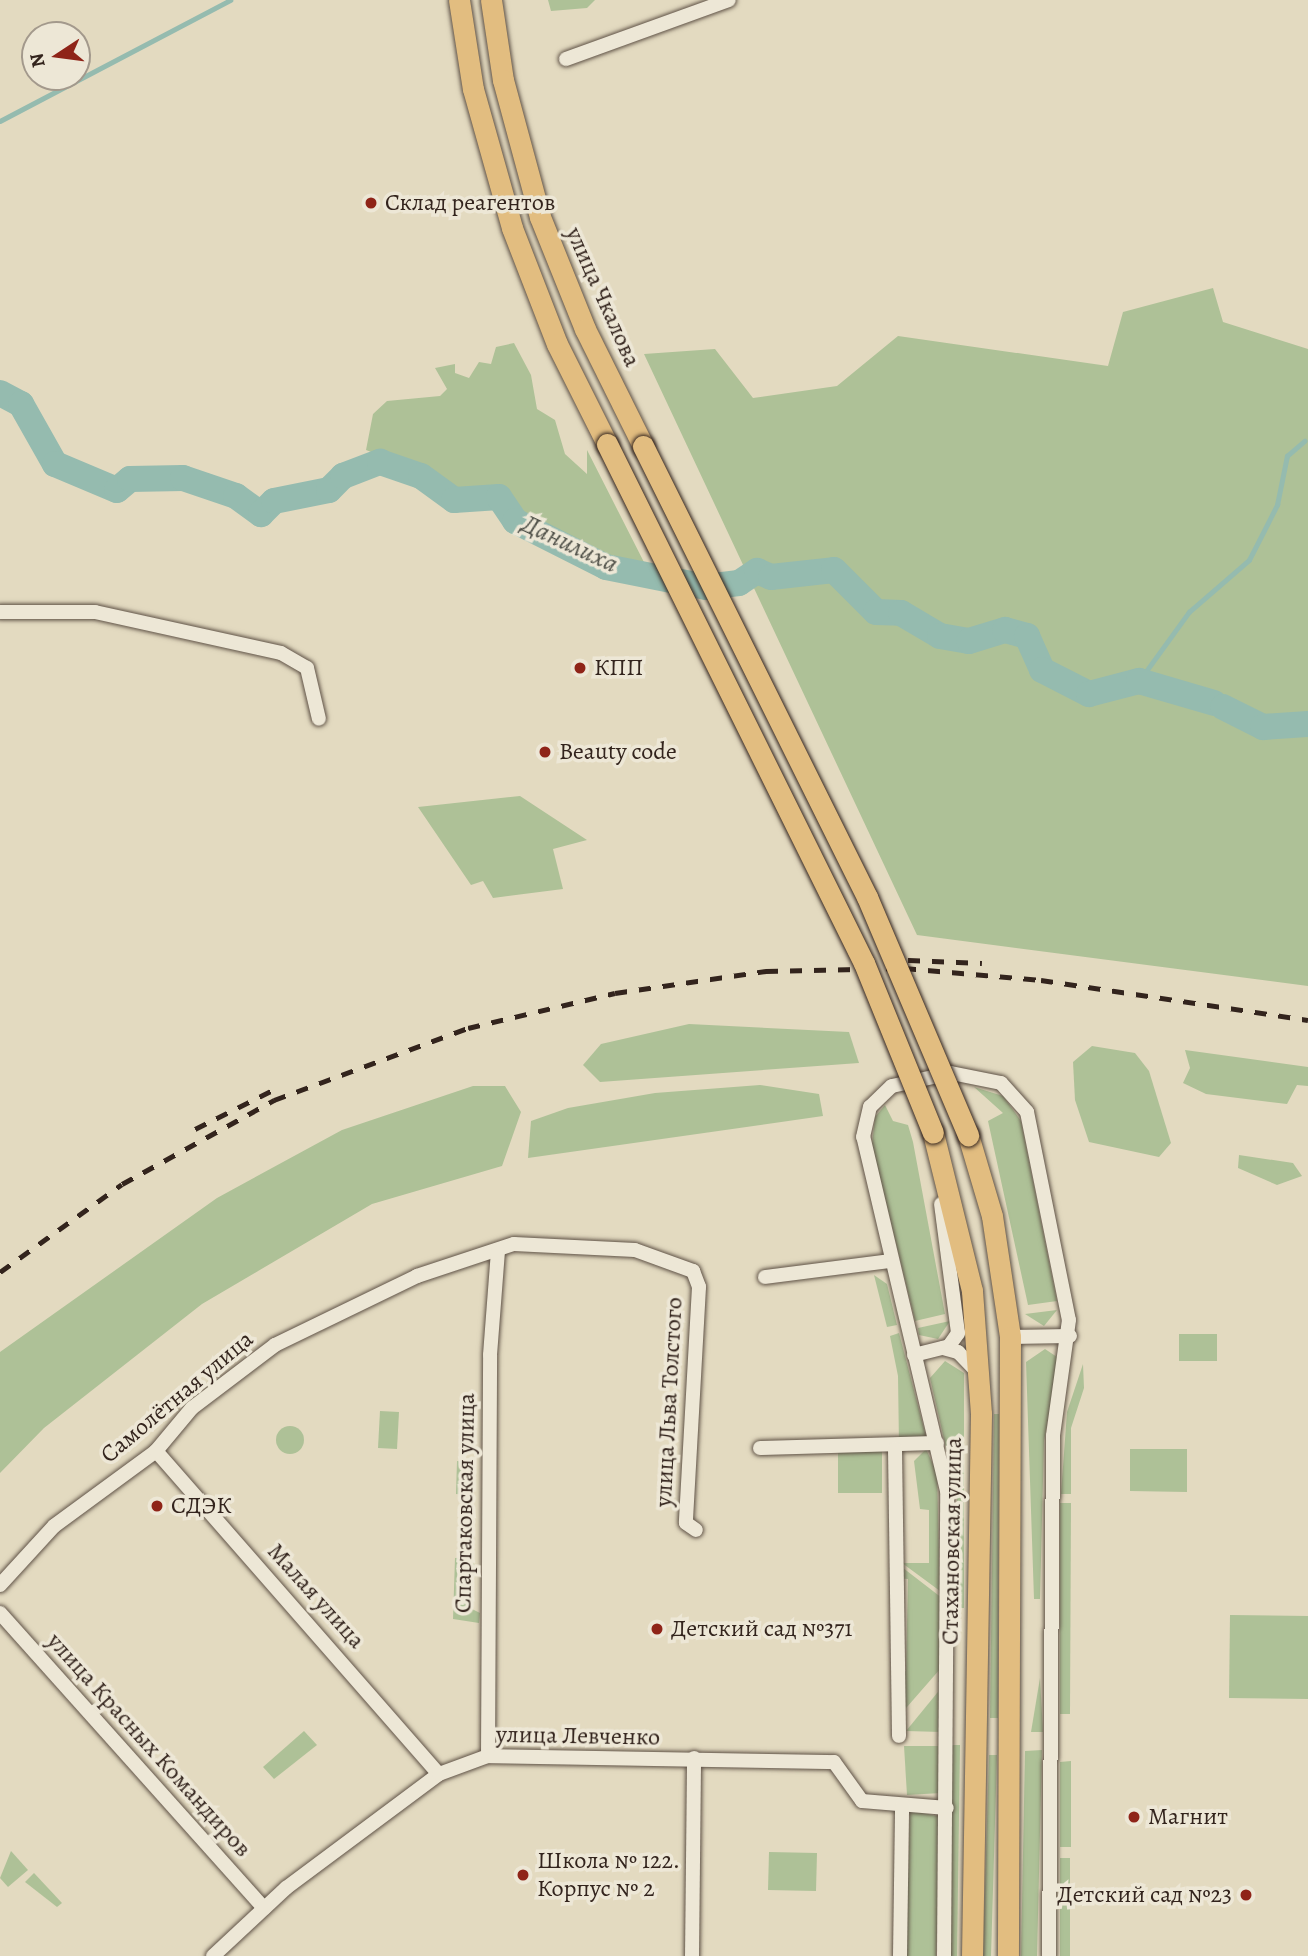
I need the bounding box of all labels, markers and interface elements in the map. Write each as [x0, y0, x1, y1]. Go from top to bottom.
north arrow [21, 21, 91, 91]
text: N [23, 51, 52, 70]
place label: Склад реагентов [385, 189, 555, 217]
marker: Склад реагентов [363, 195, 379, 211]
street label: улица Чкалова [559, 223, 647, 371]
water label: Данилиха [517, 508, 623, 580]
place label: КПП [594, 654, 643, 682]
marker: КПП [572, 660, 588, 676]
place label: Beauty code [559, 738, 677, 766]
marker: Beauty code [537, 744, 553, 760]
street label: улица Льва Толстого [649, 1296, 689, 1508]
street label: Самолётная улица [95, 1325, 259, 1469]
street label: Спартаковская улица [449, 1393, 481, 1613]
street label: Стахановская улица [936, 1437, 968, 1645]
place label: СДЭК [171, 1492, 231, 1520]
marker: СДЭК [149, 1498, 165, 1514]
street label: Малая улица [261, 1537, 371, 1655]
place label: Детский сад №371 [671, 1615, 853, 1643]
marker: Детский сад №371 [649, 1621, 665, 1637]
street label: улица Красных Командиров [41, 1627, 257, 1863]
street label: улица Левченко [496, 1720, 660, 1752]
place label: Магнит [1148, 1803, 1228, 1831]
marker: Магнит [1126, 1809, 1142, 1825]
place label: Школа № 122. Корпус № 2 [537, 1847, 680, 1903]
marker: Школа № 122. Корпус № 2 [515, 1867, 531, 1883]
place label: Детский сад №23 [1057, 1881, 1232, 1909]
marker: Детский сад №23 [1238, 1887, 1254, 1903]

